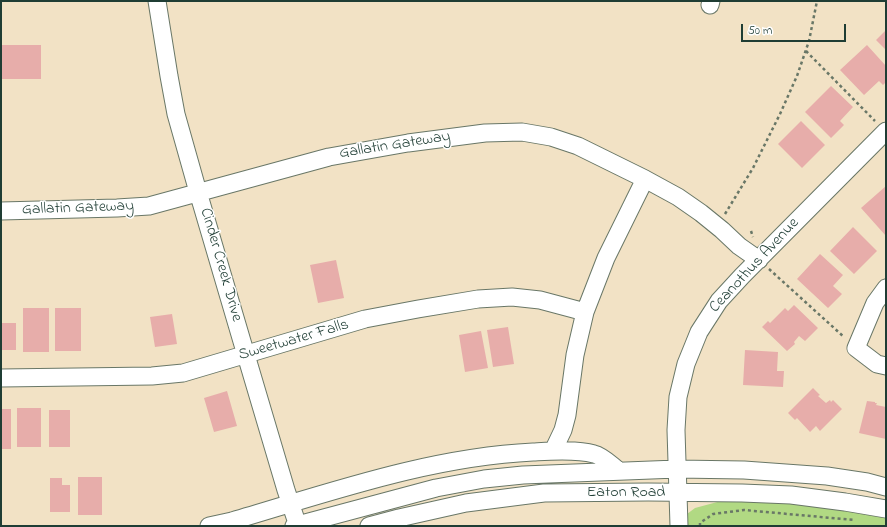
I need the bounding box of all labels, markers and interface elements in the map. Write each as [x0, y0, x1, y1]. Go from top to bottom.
scale bar [743, 16, 848, 42]
text: 50 m [748, 22, 772, 40]
street label: Gallatin Gateway [338, 128, 452, 164]
street label: Gallatin Gateway [22, 197, 134, 221]
street label: Cinder Creek Drive [195, 206, 245, 324]
street label: Ceanothus Avenue [706, 215, 804, 317]
street label: Sweetwater Falls [237, 316, 351, 366]
street label: Eaton Road [587, 483, 665, 503]

